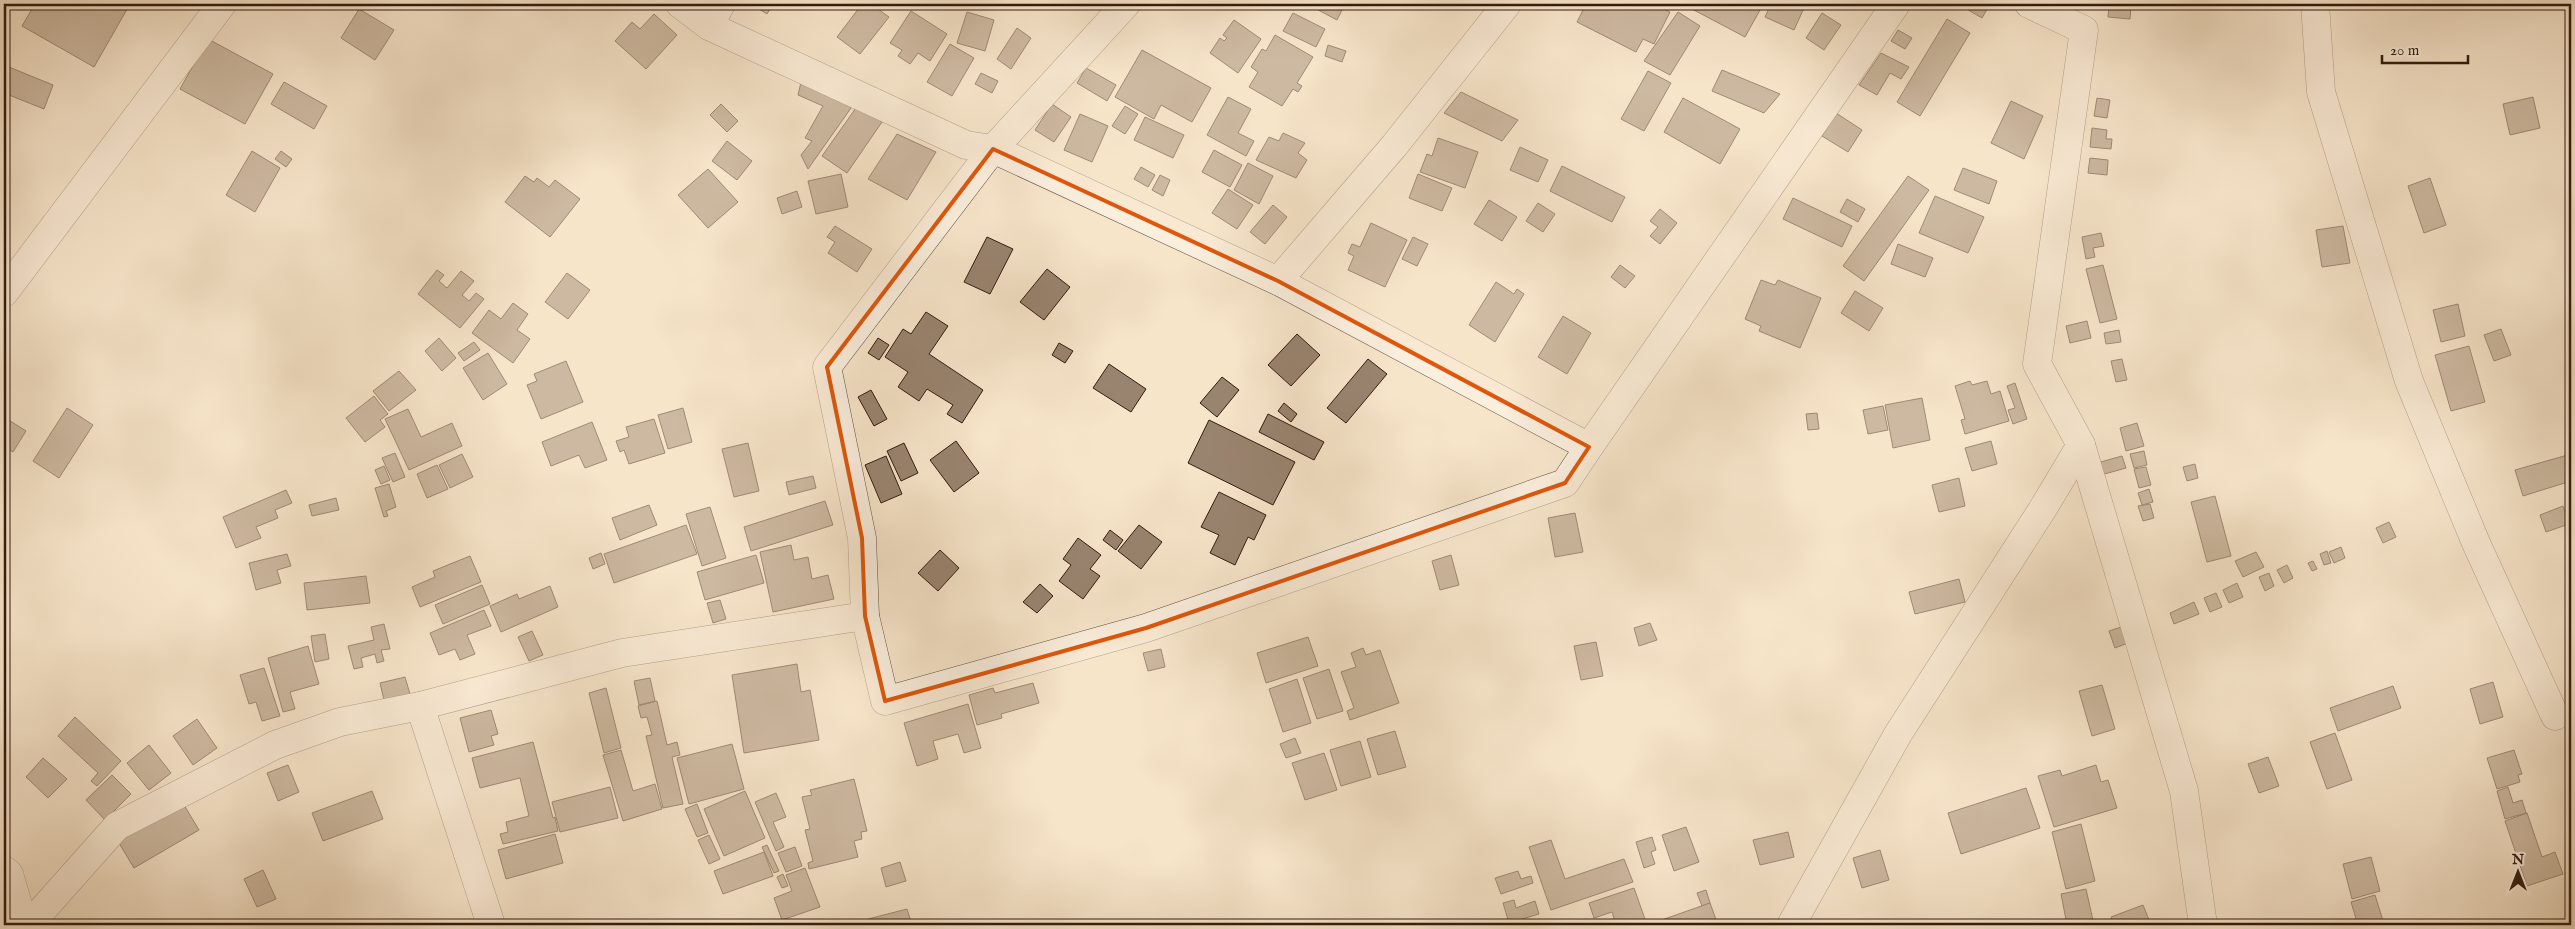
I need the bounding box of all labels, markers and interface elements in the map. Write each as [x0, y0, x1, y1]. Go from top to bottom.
scale bar [2382, 32, 2469, 64]
text: 20 m [2390, 41, 2420, 60]
north arrow [2492, 846, 2542, 896]
text: N [2511, 851, 2524, 869]

